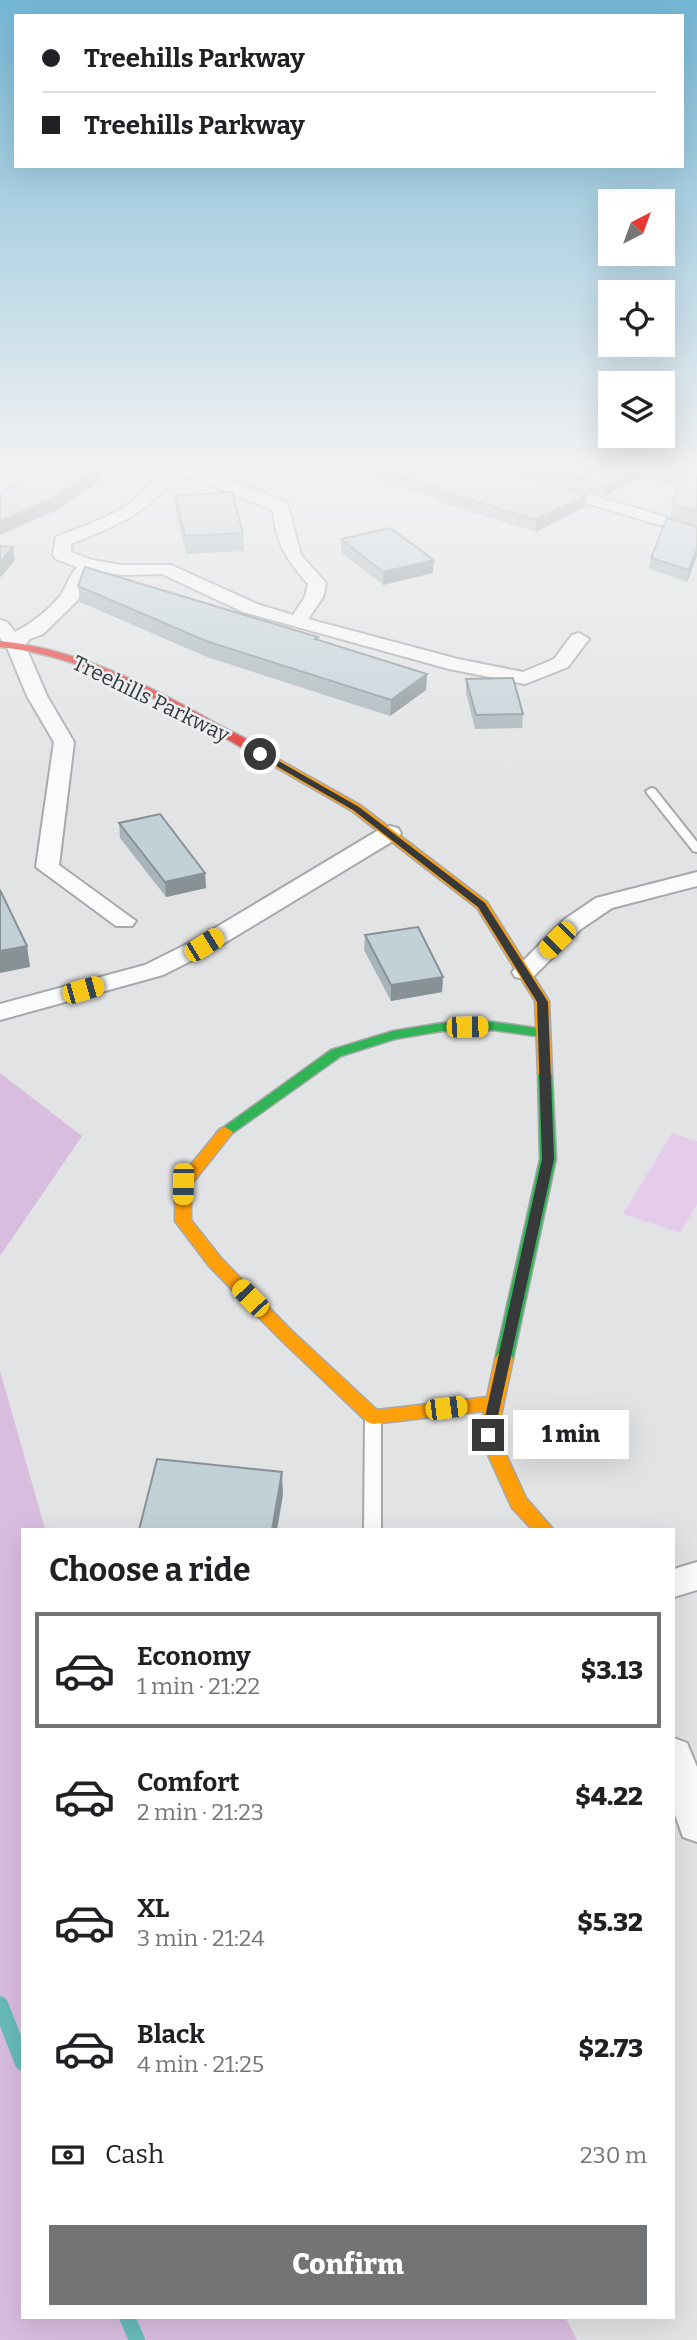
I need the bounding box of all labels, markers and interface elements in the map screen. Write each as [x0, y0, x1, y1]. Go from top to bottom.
text: Treehills Parkway [84, 43, 305, 74]
text: Treehills Parkway [84, 110, 305, 141]
north arrow [598, 189, 676, 266]
map controls [598, 189, 675, 448]
button: locate [598, 280, 675, 357]
button: layers [598, 371, 675, 448]
street label: Treehills Parkway [68, 650, 235, 749]
route start [244, 738, 276, 770]
car [535, 918, 580, 962]
car [181, 925, 228, 965]
car [60, 974, 107, 1006]
car [446, 1016, 489, 1038]
car [173, 1163, 194, 1205]
car [228, 1276, 273, 1320]
car [424, 1395, 469, 1421]
callout: 1 min [512, 1410, 628, 1460]
route end [472, 1419, 504, 1451]
text: 1 min [542, 1420, 600, 1448]
text: Choose a ride [49, 1551, 250, 1589]
icon: car [53, 1639, 116, 1702]
text: Economy [137, 1641, 251, 1672]
text: $3.13 [581, 1655, 643, 1686]
text: 1 min · 21:22 [137, 1672, 260, 1700]
icon: car [53, 1765, 116, 1828]
text: Comfort [137, 1767, 240, 1798]
text: $4.22 [575, 1781, 643, 1812]
text: 2 min · 21:23 [137, 1798, 264, 1826]
icon: car [53, 1891, 116, 1954]
text: XL [137, 1893, 169, 1924]
text: $5.32 [577, 1907, 643, 1938]
text: 3 min · 21:24 [137, 1924, 265, 1952]
icon: car [53, 2017, 116, 2080]
text: Black [137, 2019, 205, 2050]
text: $2.73 [579, 2033, 643, 2064]
text: 4 min · 21:25 [137, 2050, 264, 2078]
icon: cash [49, 2136, 87, 2174]
text: Cash [105, 2139, 164, 2170]
text: 230 m [580, 2141, 647, 2169]
button: Confirm [49, 2225, 647, 2305]

